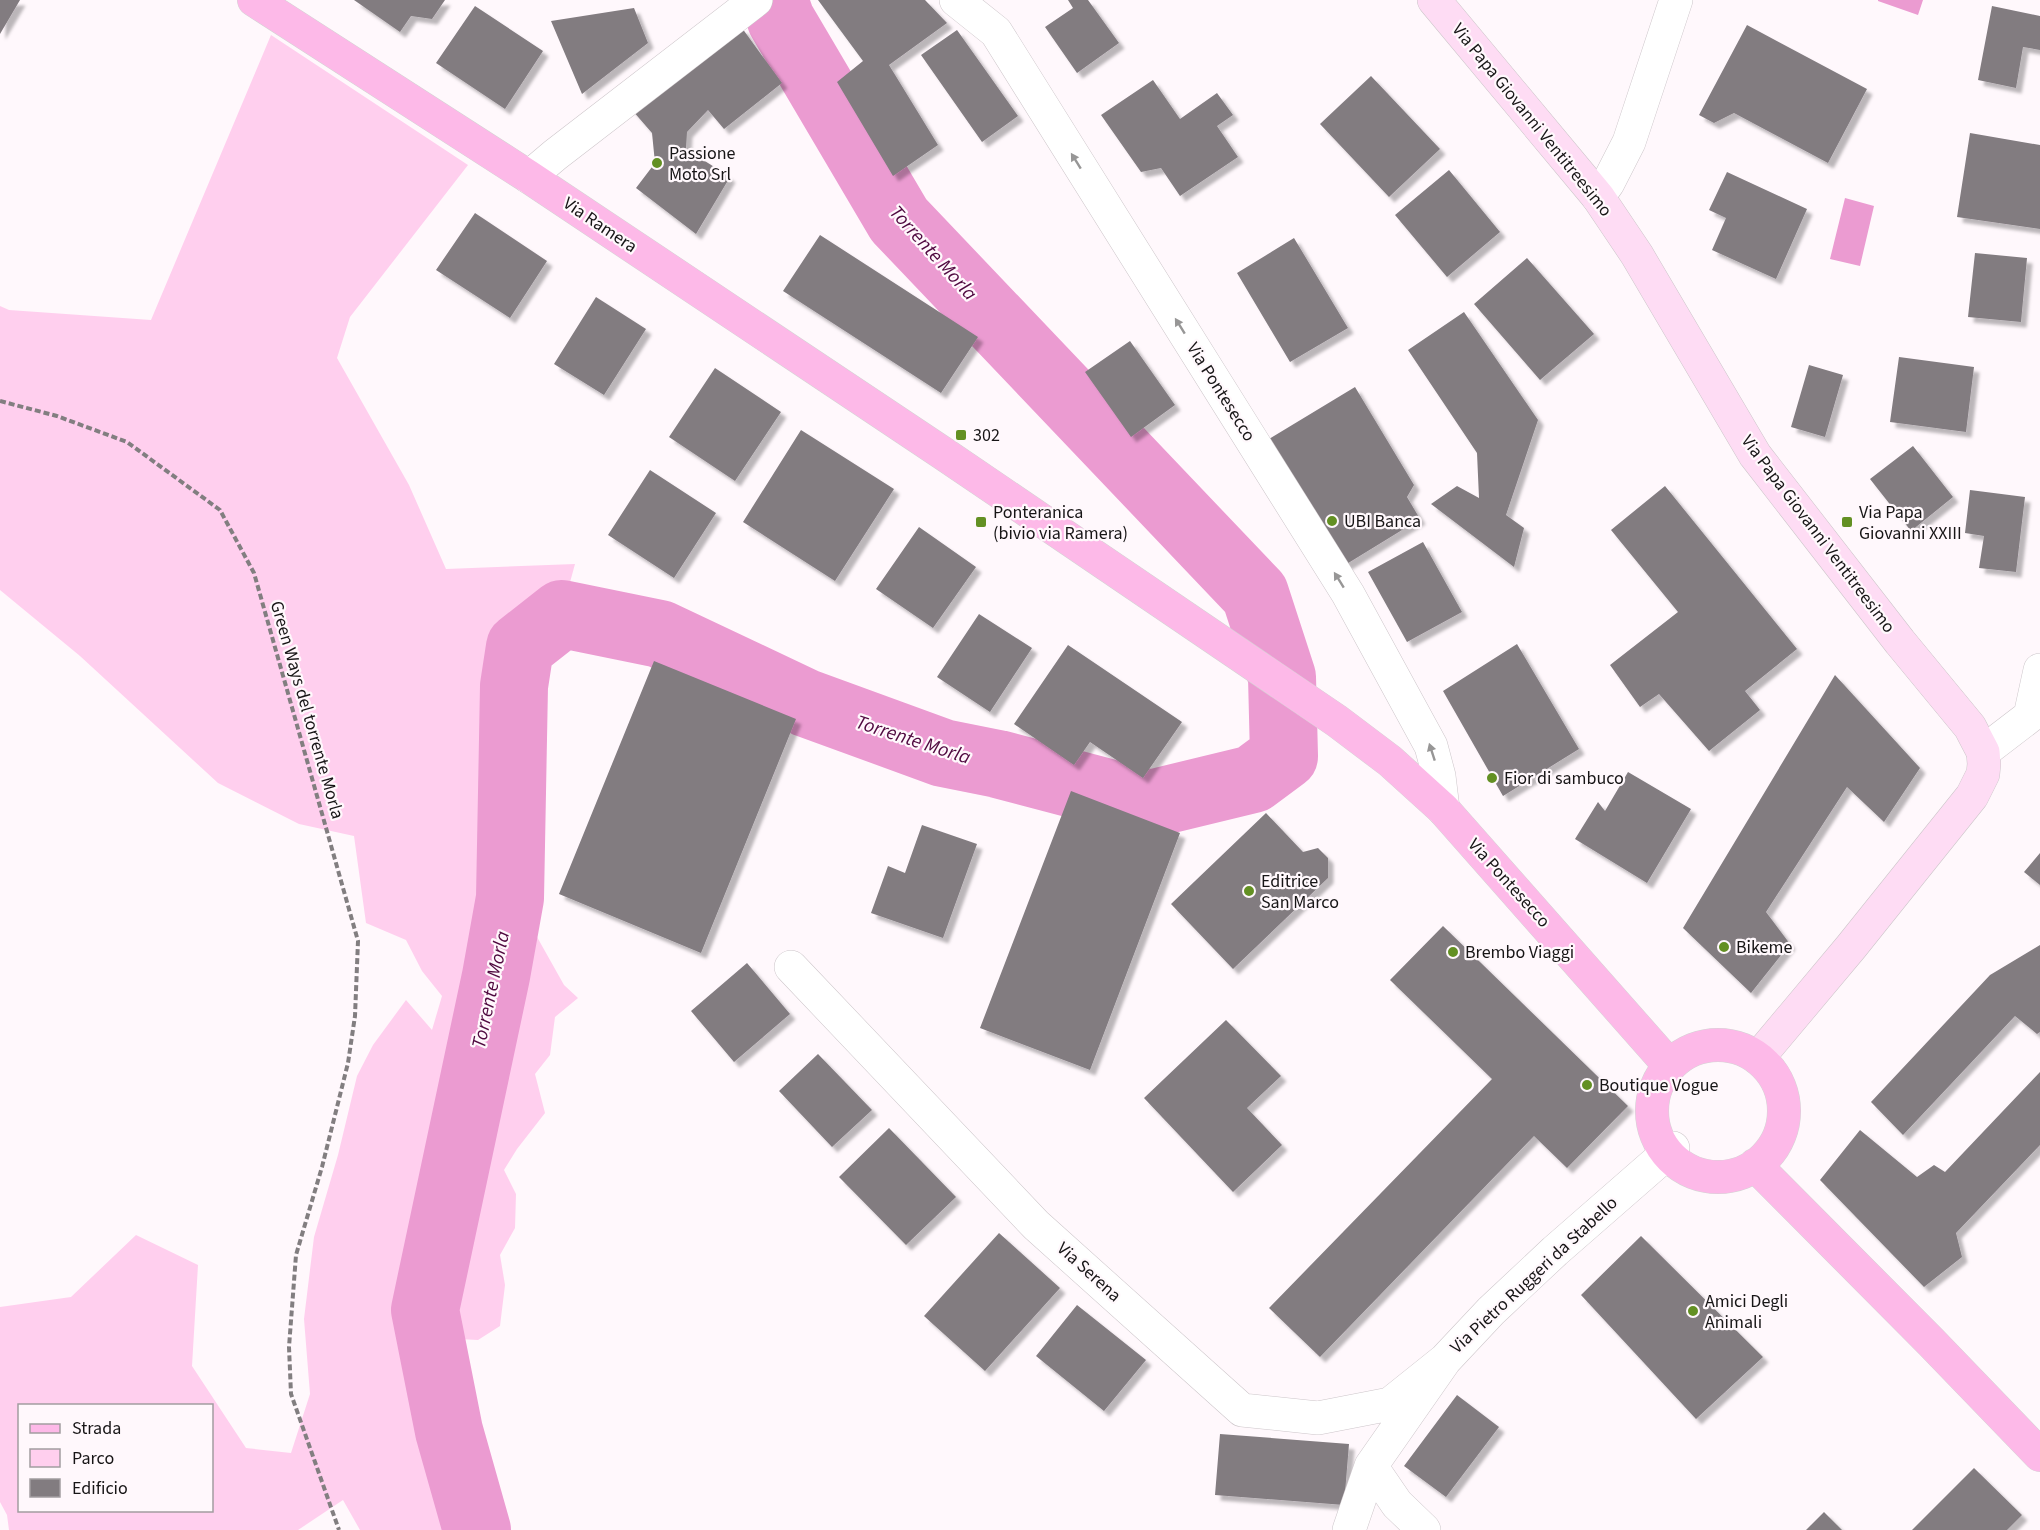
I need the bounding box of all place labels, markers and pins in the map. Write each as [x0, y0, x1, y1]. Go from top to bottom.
place label: Passione Moto Srl [669, 141, 736, 187]
marker: Passione Moto Srl [650, 156, 664, 170]
place label: 302 [973, 423, 1000, 448]
marker: 302 [954, 428, 968, 442]
place label: Ponteranica (bivio via Ramera) [993, 500, 1128, 546]
place label: Via Papa Giovanni XXIII [1859, 500, 1962, 546]
place label: UBI Banca [1344, 509, 1421, 534]
marker: UBI Banca [1325, 514, 1339, 528]
marker: Ponteranica (bivio via Ramera) [974, 515, 988, 529]
marker: Via Papa Giovanni XXIII [1840, 515, 1854, 529]
place label: Fior di sambuco [1504, 766, 1624, 791]
marker: Fior di sambuco [1485, 771, 1499, 785]
place label: Editrice San Marco [1261, 869, 1339, 915]
marker: Editrice San Marco [1242, 884, 1256, 898]
place label: Bikeme [1736, 935, 1792, 960]
place label: Brembo Viaggi [1465, 940, 1574, 965]
marker: Bikeme [1717, 940, 1731, 954]
marker: Brembo Viaggi [1446, 945, 1460, 959]
place label: Boutique Vogue [1599, 1073, 1719, 1098]
marker: Boutique Vogue [1580, 1078, 1594, 1092]
place label: Amici Degli Animali [1705, 1289, 1788, 1335]
marker: Amici Degli Animali [1686, 1304, 1700, 1318]

